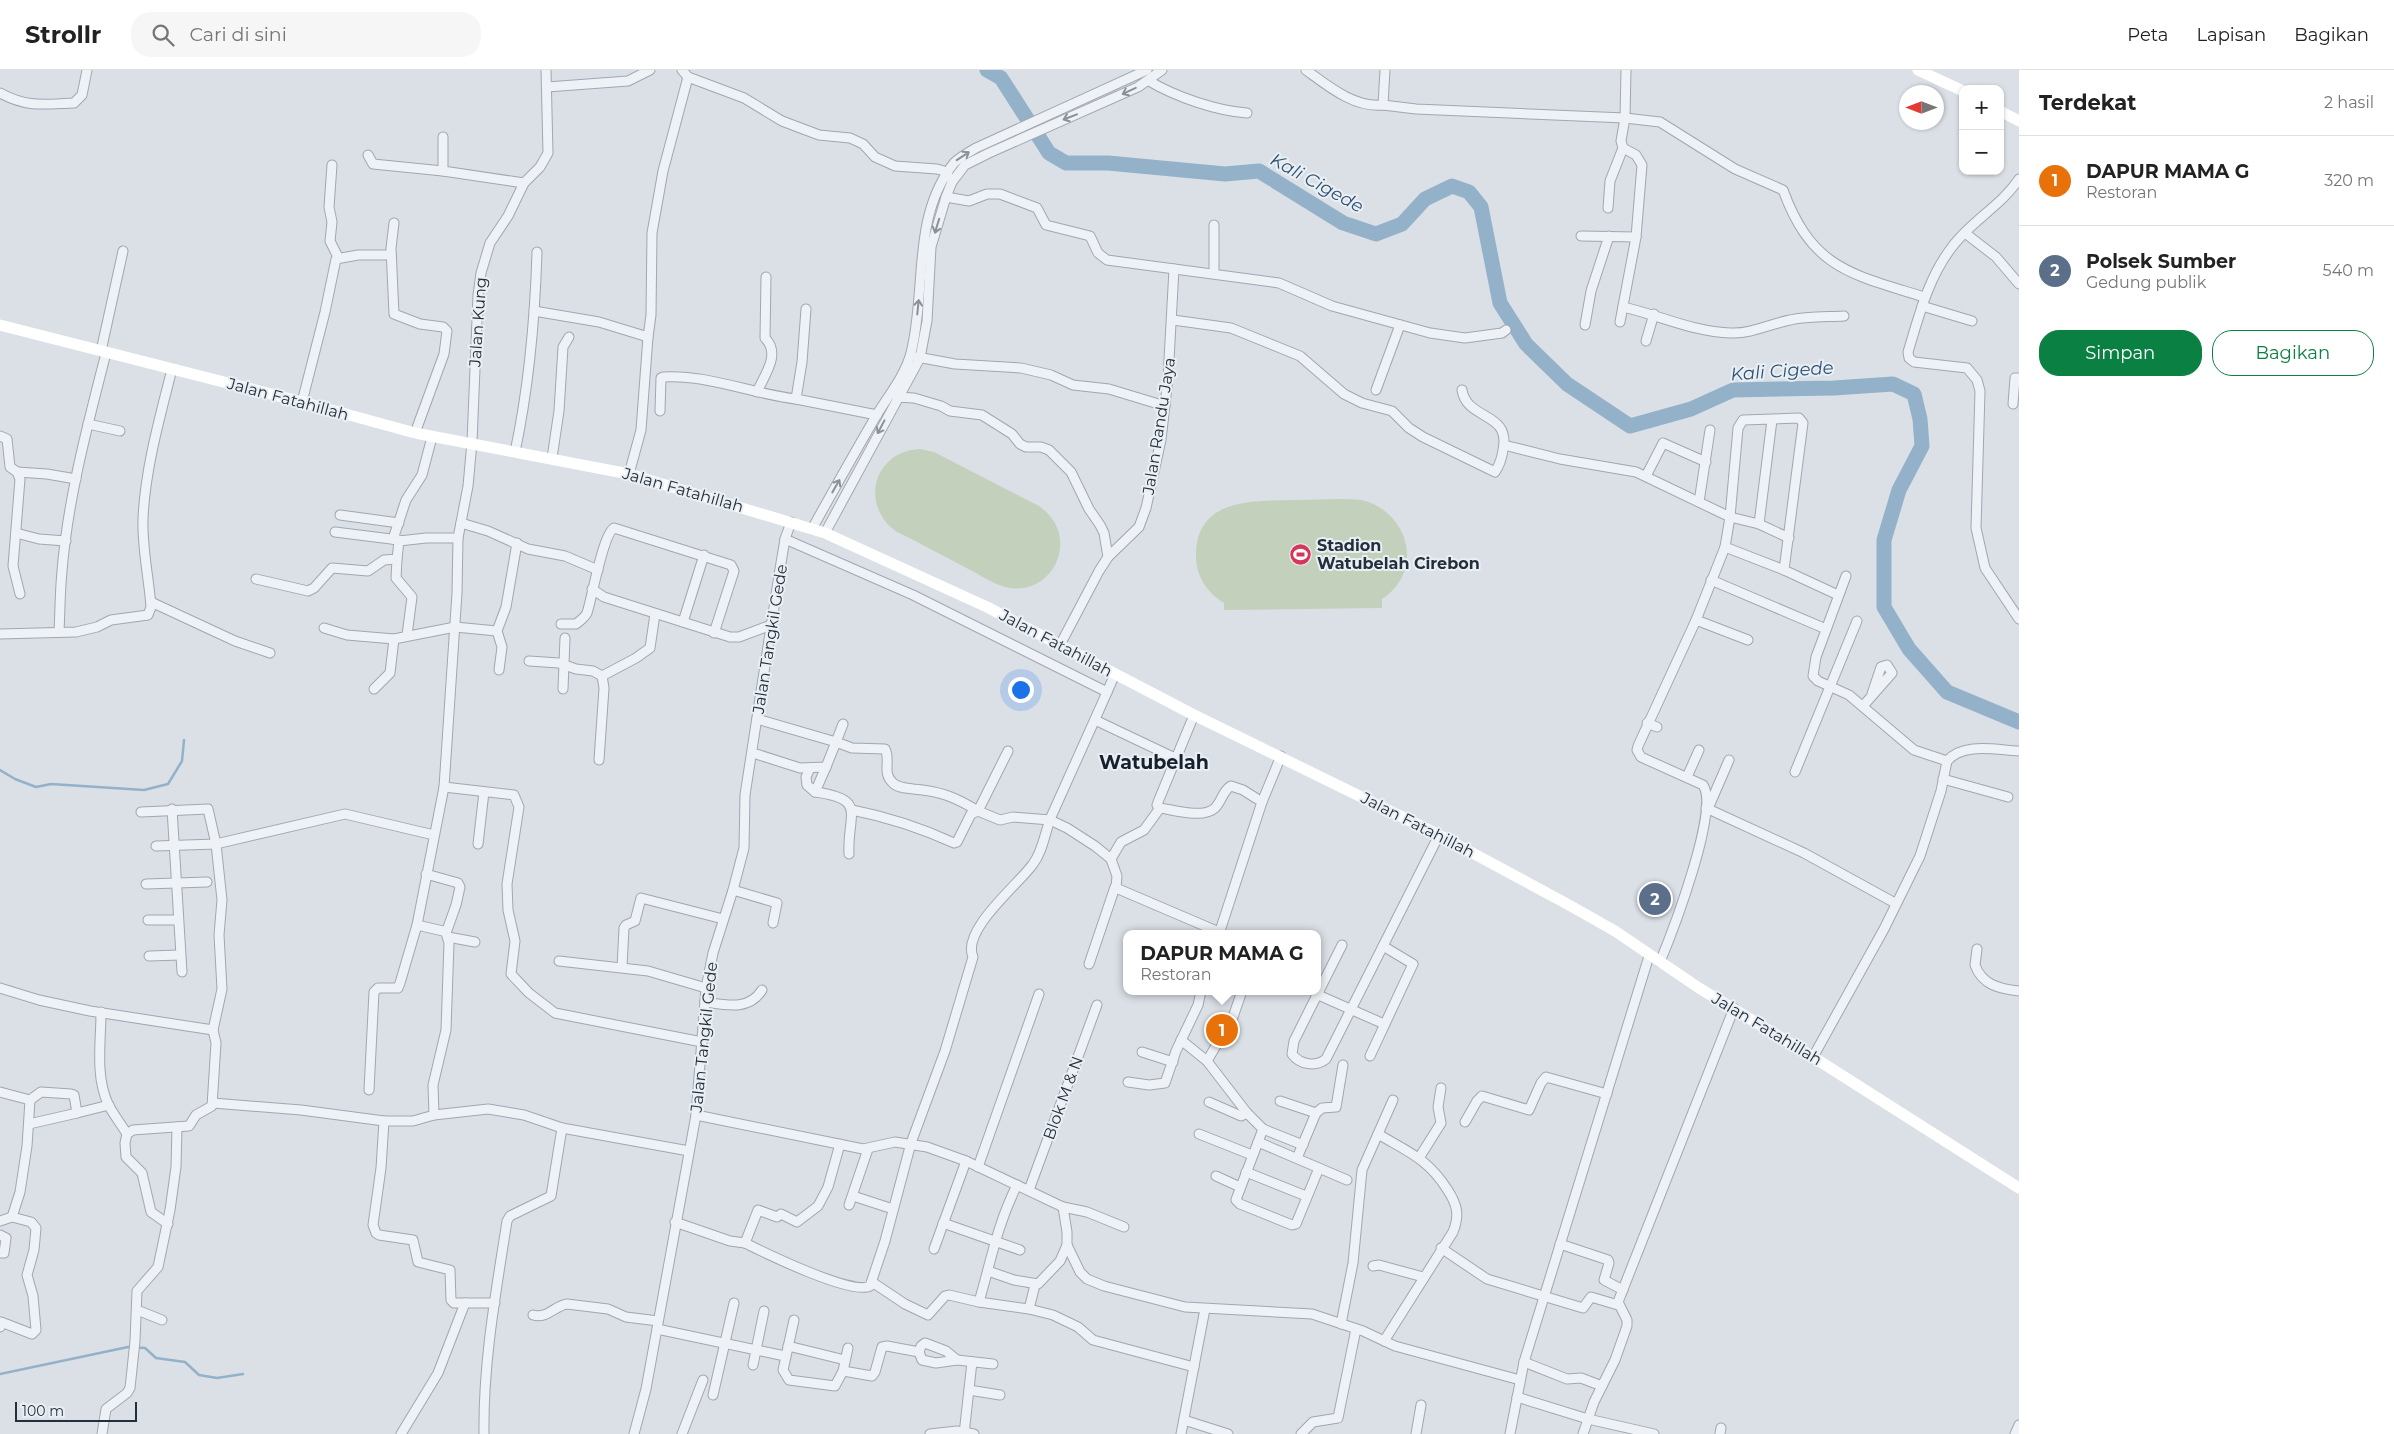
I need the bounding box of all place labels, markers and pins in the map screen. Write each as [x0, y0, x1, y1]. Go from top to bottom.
place label: Stadion Watubelah Cirebon [1317, 536, 1480, 573]
sports icon: Stadion Watubelah Cirebon [1289, 542, 1313, 566]
pin: 2 [1639, 880, 1671, 918]
pin: 1 [1206, 1011, 1238, 1049]

